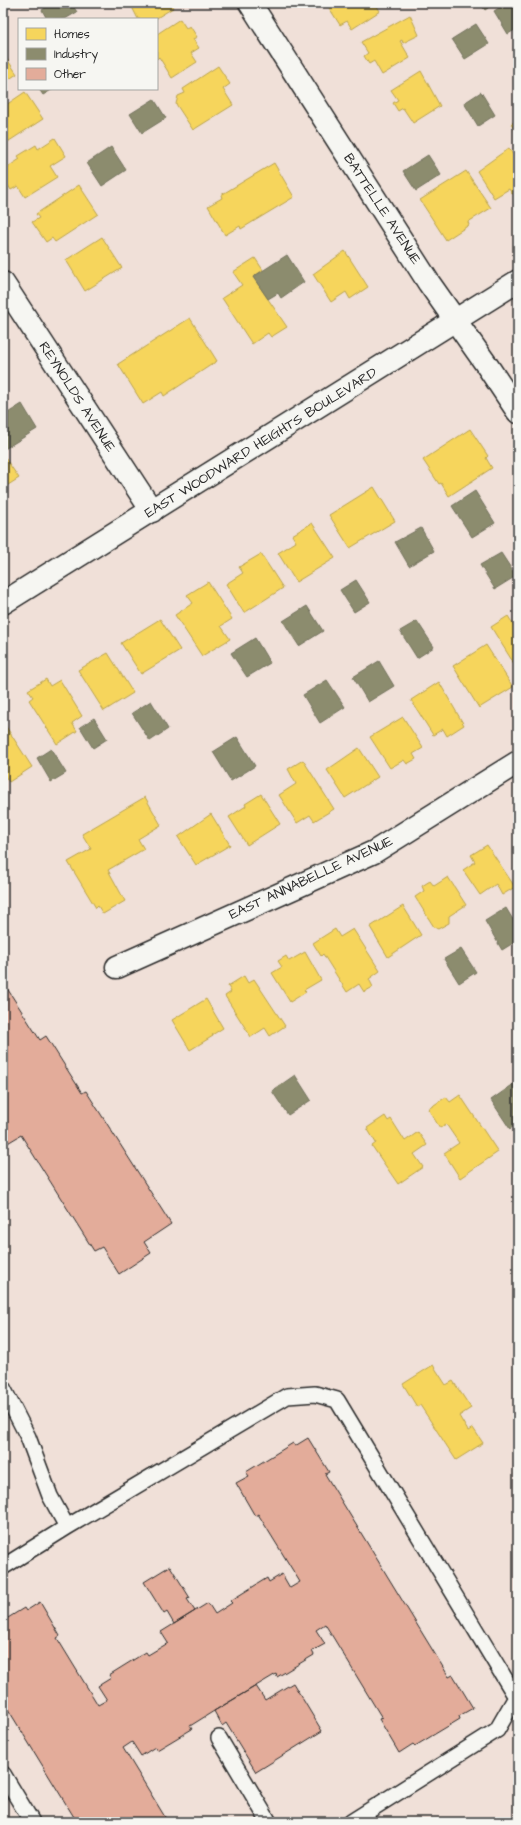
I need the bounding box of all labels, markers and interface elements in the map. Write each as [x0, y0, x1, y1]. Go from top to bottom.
legend [18, 18, 158, 90]
text: Homes [54, 26, 90, 43]
text: Industry [54, 46, 99, 64]
text: Other [54, 66, 86, 83]
street label: BATTELLE AVENUE [339, 150, 426, 269]
street label: REYNOLDS AVENUE [34, 338, 121, 457]
street label: EAST WOODWARD HEIGHTS BOULEVARD [141, 363, 381, 523]
street label: EAST ANNABELLE AVENUE [226, 831, 397, 925]

